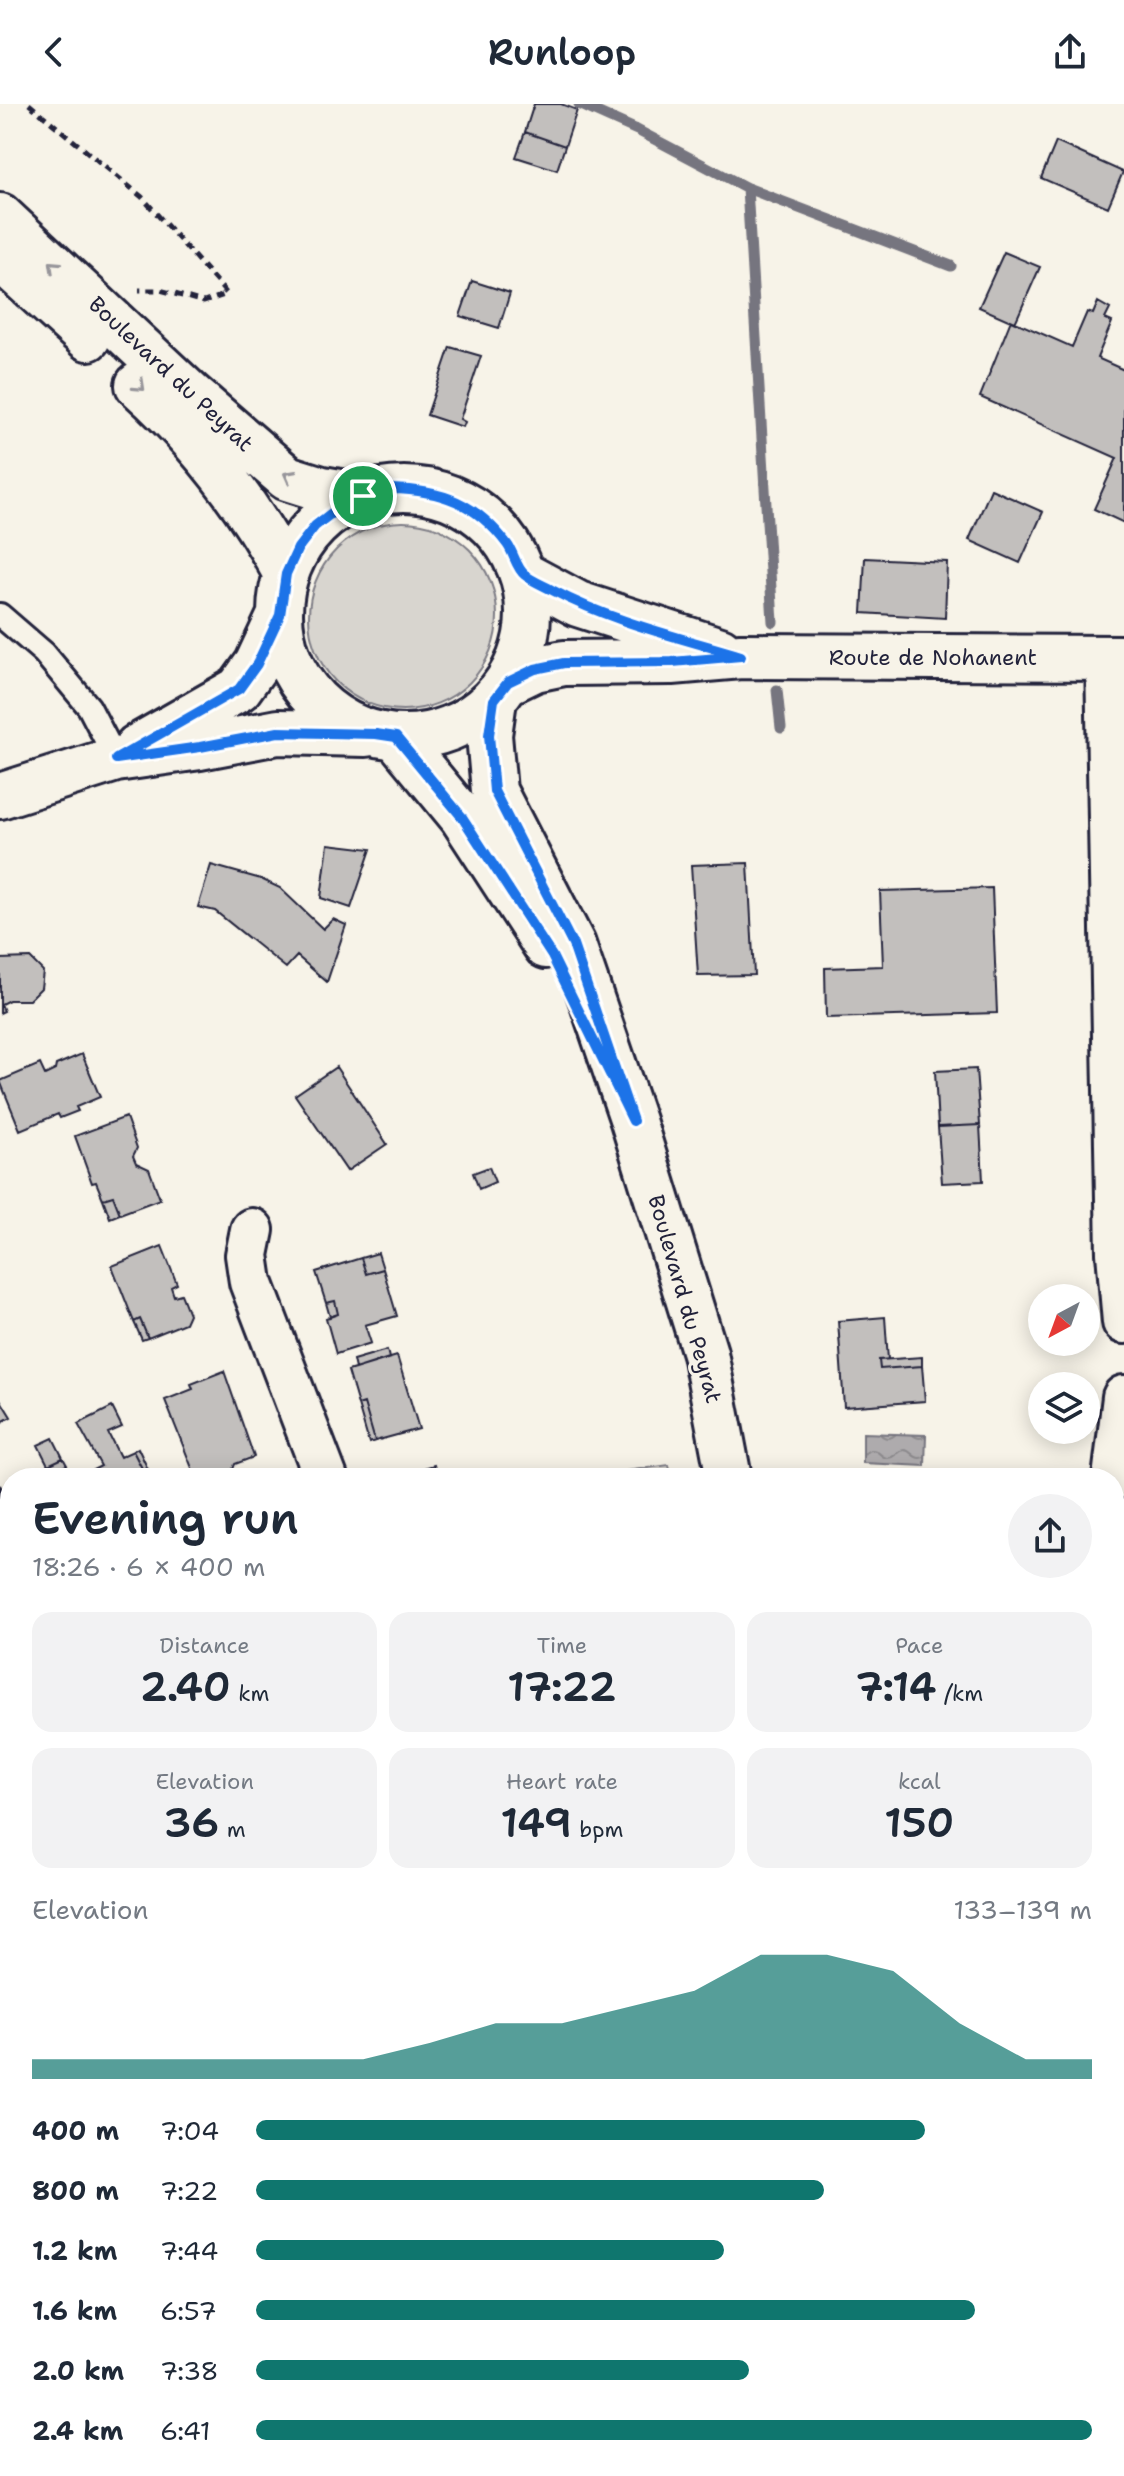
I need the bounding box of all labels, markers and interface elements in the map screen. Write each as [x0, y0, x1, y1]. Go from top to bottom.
text: Runloop [488, 28, 636, 77]
icon: back [32, 30, 76, 74]
icon: share [1048, 30, 1092, 74]
one-way arrow [49, 260, 63, 275]
street label: Boulevard du Peyrat [82, 290, 260, 458]
one-way arrow [131, 377, 145, 392]
pin [329, 462, 397, 530]
one-way arrow [283, 470, 297, 485]
icon: arrive [341, 474, 385, 518]
street label: Route de Nohanent [829, 643, 1037, 672]
street label: Boulevard du Peyrat [641, 1192, 729, 1406]
north arrow [1028, 1284, 1100, 1356]
map controls [1028, 1284, 1100, 1444]
button: layers [1028, 1372, 1100, 1444]
text: Evening run [32, 1489, 299, 1548]
button: share [1008, 1494, 1092, 1578]
text: 18:26 · 6 × 400 m [32, 1549, 265, 1584]
text: Distance [160, 1631, 250, 1660]
text: Time [537, 1631, 587, 1660]
text: Pace [895, 1631, 944, 1660]
text: 2.40 [140, 1660, 231, 1714]
text: 17:22 [507, 1660, 617, 1714]
text: 7:14 [855, 1660, 936, 1714]
text: km [231, 1679, 269, 1708]
text: /km [936, 1679, 983, 1708]
text: Elevation [155, 1767, 254, 1796]
text: Heart rate [506, 1767, 618, 1796]
text: kcal [898, 1767, 941, 1796]
text: 36 [164, 1796, 219, 1850]
text: 149 [500, 1796, 572, 1850]
text: 150 [884, 1796, 954, 1850]
text: m [219, 1815, 246, 1844]
text: bpm [572, 1815, 624, 1844]
text: Elevation [32, 1892, 148, 1927]
text: 133–139 m [954, 1892, 1092, 1927]
text: 400 m [32, 2113, 119, 2148]
text: 7:04 [160, 2113, 219, 2148]
text: 800 m [32, 2173, 119, 2208]
text: 7:22 [160, 2173, 218, 2208]
text: 1.2 km [32, 2233, 117, 2268]
text: 7:44 [160, 2233, 219, 2268]
text: 1.6 km [32, 2293, 117, 2328]
text: 6:57 [160, 2293, 217, 2328]
text: 2.0 km [32, 2353, 124, 2388]
text: 7:38 [160, 2353, 219, 2388]
text: 2.4 km [32, 2413, 123, 2448]
text: 6:41 [160, 2413, 211, 2448]

